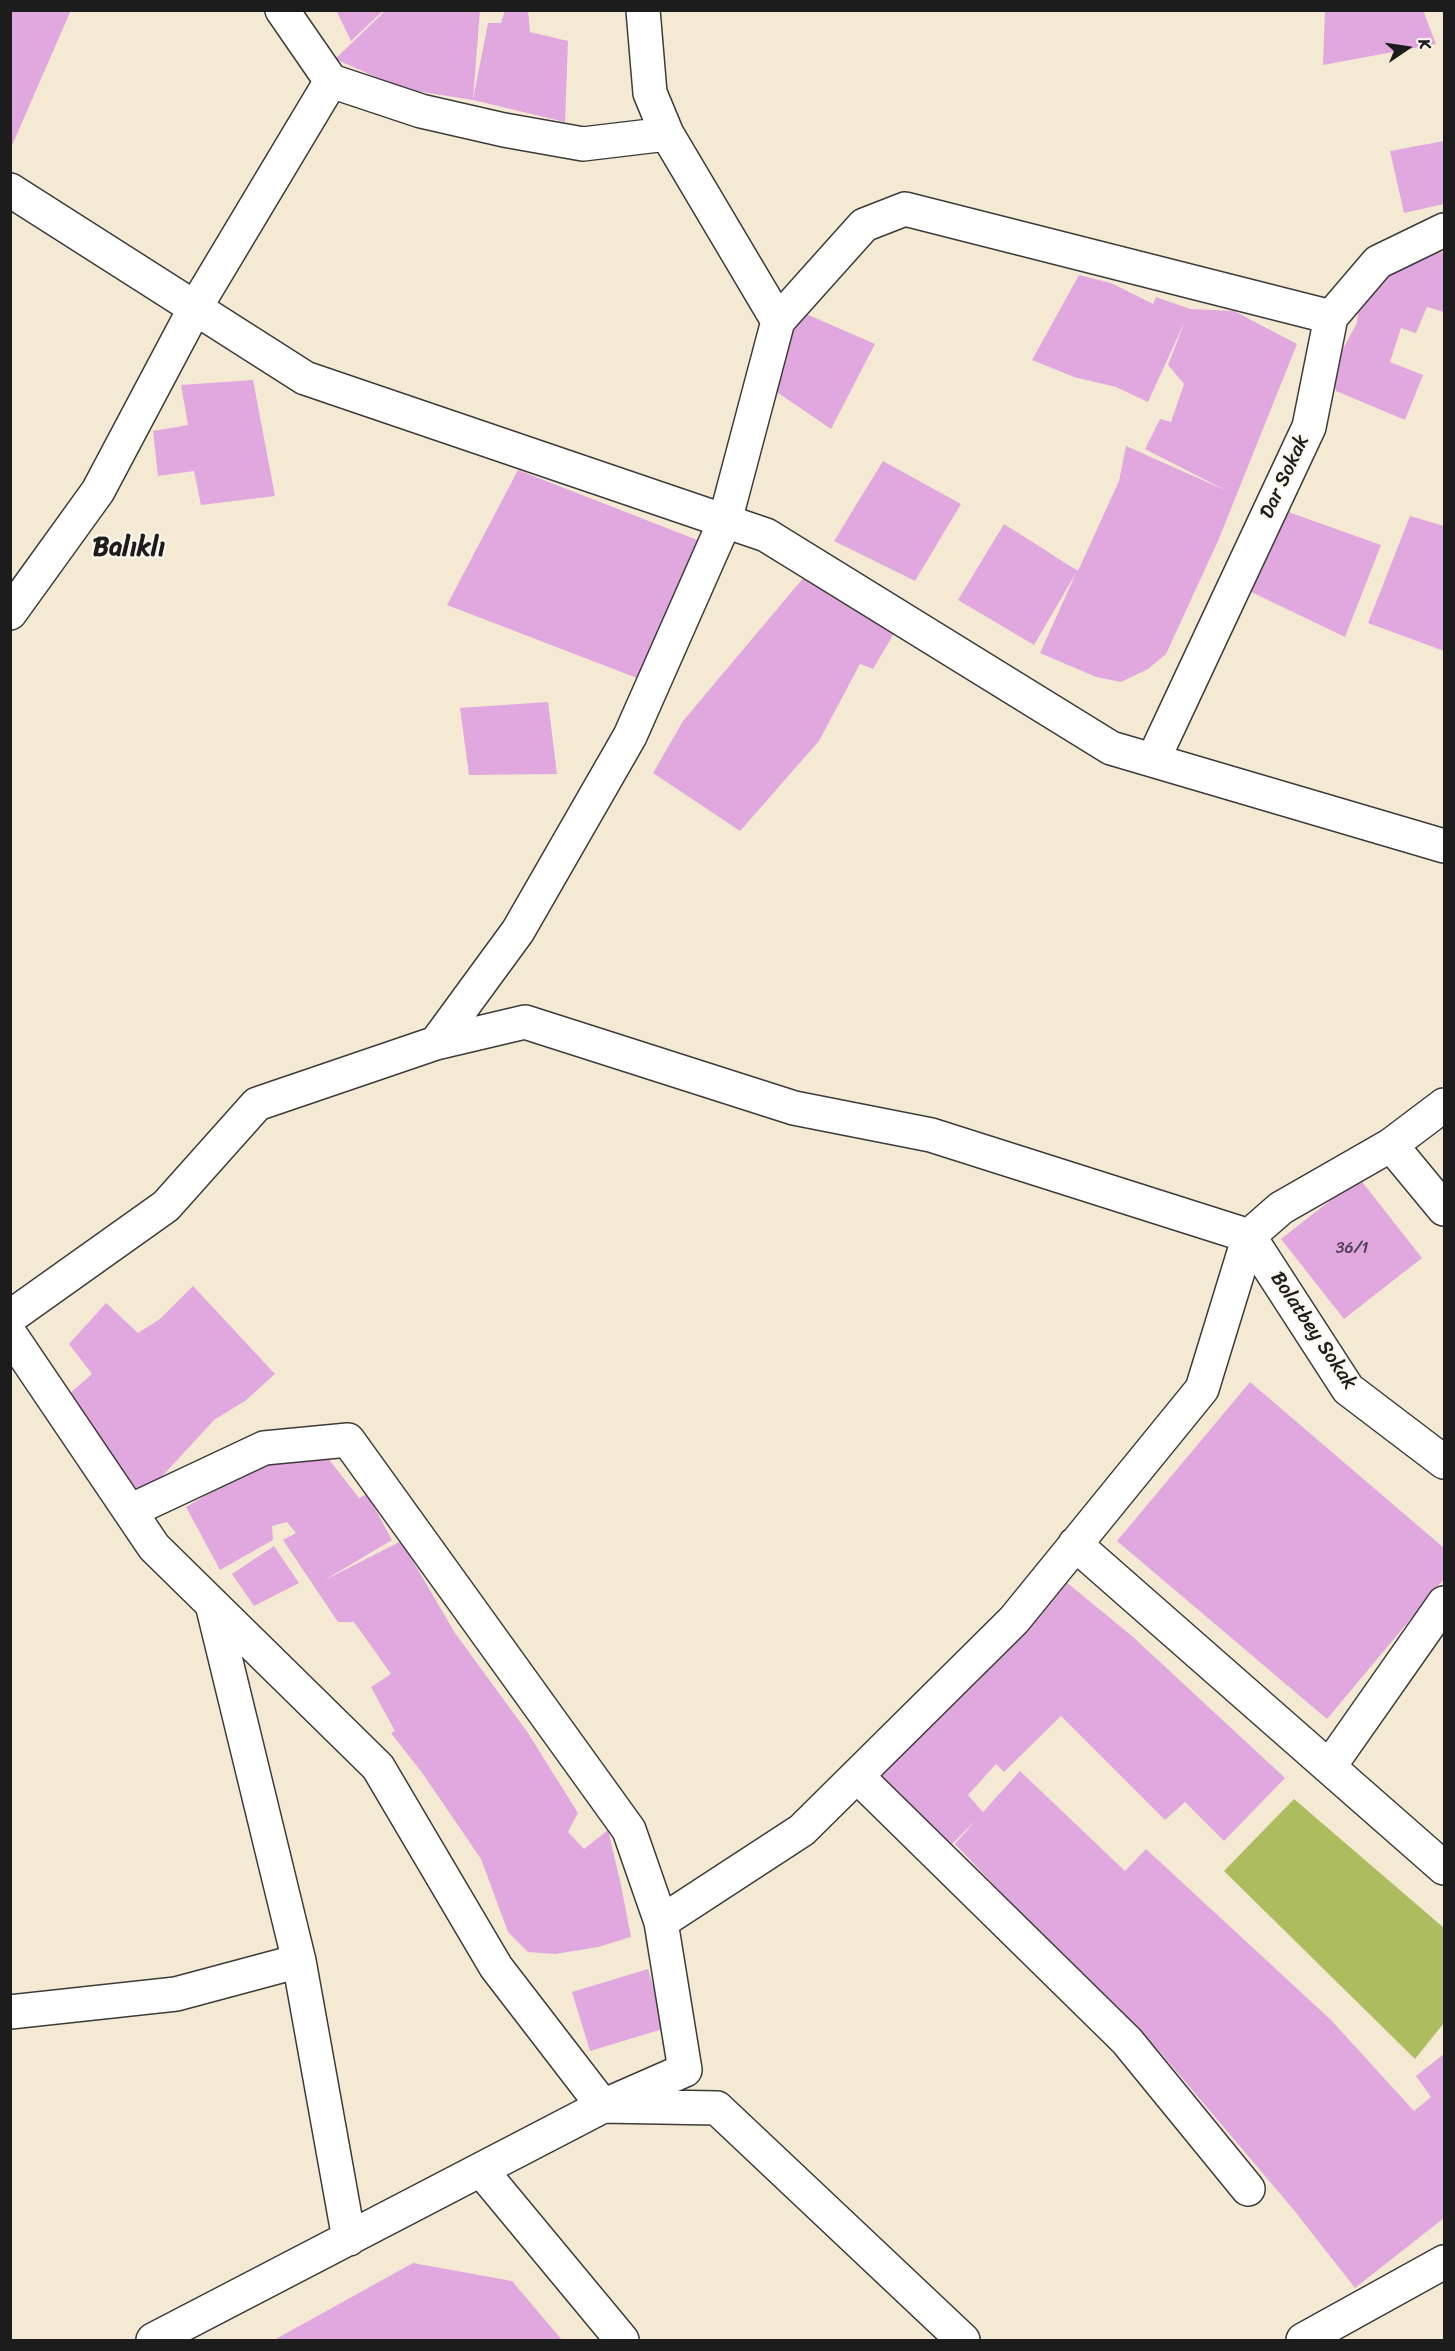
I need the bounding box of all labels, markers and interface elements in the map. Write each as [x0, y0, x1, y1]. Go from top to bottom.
north arrow [1377, 18, 1437, 78]
text: K [1410, 36, 1440, 52]
street label: Dar Sokak [1255, 431, 1315, 523]
district label: Balıklı [93, 532, 165, 564]
house number: 36/1 [1336, 1239, 1368, 1259]
street label: Bolatbey Sokak [1265, 1267, 1361, 1395]

